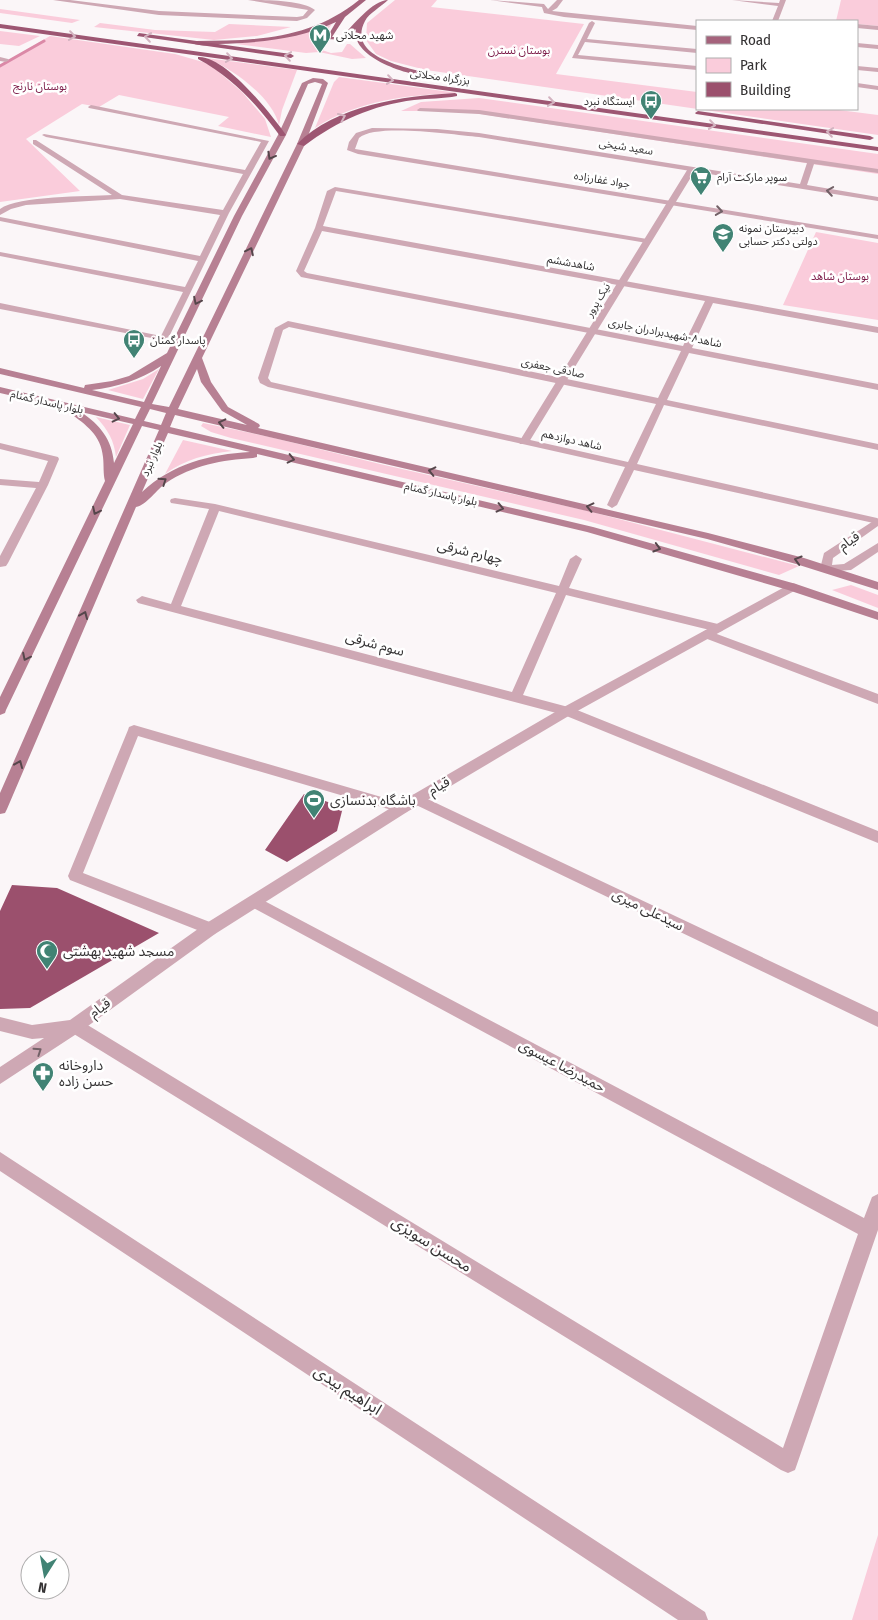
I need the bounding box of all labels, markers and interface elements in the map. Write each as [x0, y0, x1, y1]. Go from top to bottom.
legend [696, 20, 858, 110]
metro station icon: شهید محلاتی [308, 23, 332, 54]
place label: شهید محلاتی [336, 29, 394, 42]
one-way arrow [68, 30, 76, 40]
text: Road [740, 31, 771, 49]
one-way arrow [144, 32, 152, 42]
park label: بوستان نسترن [488, 44, 550, 57]
one-way arrow [283, 51, 291, 62]
one-way arrow [224, 52, 233, 62]
text: Park [740, 56, 767, 74]
street label: بزرگراه محلاتی [409, 66, 471, 88]
one-way arrow [386, 74, 394, 85]
park label: بوستان نارنج [13, 80, 67, 94]
text: Building [740, 81, 791, 99]
bus stop icon: ایستگاه نبرد [639, 89, 663, 120]
place label: ایستگاه نبرد [584, 95, 635, 108]
one-way arrow [547, 96, 555, 107]
one-way arrow [337, 113, 346, 124]
one-way arrow [708, 119, 716, 130]
one-way arrow [825, 127, 833, 138]
street label: سعید شیخی [598, 136, 654, 158]
one-way arrow [267, 151, 277, 160]
supermarket icon: سوپر مارکت آرام [689, 165, 713, 196]
street label: جواد غفارزاده [573, 169, 631, 191]
place label: سوپر مارکت آرام [717, 171, 787, 185]
one-way arrow [826, 186, 834, 197]
one-way arrow [714, 205, 723, 215]
school or university icon: دبیرستان نمونه دولتی دکتر حسابی [711, 222, 735, 253]
place label: دبیرستان نمونه دولتی دکتر حسابی [739, 222, 818, 248]
one-way arrow [243, 248, 253, 257]
street label: شاهدششم [546, 252, 596, 276]
park label: بوستان شاهد [811, 270, 869, 283]
street label: نیک پرور [582, 281, 614, 321]
one-way arrow [193, 296, 203, 305]
street label: شاهد۸-شهیدبرادران جابری [607, 316, 723, 351]
bus stop icon: پاسدار گمنان [122, 328, 146, 359]
place label: پاسدار گمنان [150, 334, 206, 348]
street label: صادقی جعفری [520, 355, 586, 381]
street label: بلوار پاسدار گمنام [9, 387, 85, 418]
one-way arrow [111, 412, 120, 423]
one-way arrow [218, 418, 227, 429]
street label: شاهد دوازدهم [540, 427, 603, 455]
street label: بلوار نبرد [139, 440, 165, 478]
one-way arrow [286, 453, 295, 464]
one-way arrow [427, 466, 436, 477]
one-way arrow [157, 478, 167, 487]
street label: بلوار پاسدار گمنام [403, 479, 479, 510]
one-way arrow [496, 502, 505, 513]
one-way arrow [586, 502, 595, 513]
one-way arrow [92, 506, 103, 515]
street label: قیام [835, 528, 864, 556]
street label: چهارم شرقی [435, 536, 504, 570]
one-way arrow [653, 543, 661, 553]
one-way arrow [795, 556, 803, 566]
one-way arrow [77, 611, 88, 620]
street label: سوم شرقی [343, 628, 406, 662]
one-way arrow [22, 652, 32, 661]
one-way arrow [13, 760, 24, 769]
street label: قیام [425, 773, 454, 801]
sports icon: باشگاه بدنسازی [302, 788, 326, 819]
place label: باشگاه بدنسازی [330, 792, 416, 809]
street label: سیدعلی میری [610, 885, 686, 935]
mosque icon: مسجد شهید بهشتی [35, 939, 59, 970]
place label: مسجد شهید بهشتی [63, 943, 174, 960]
street label: قیام [86, 995, 115, 1023]
street label: حمیدرضا عیسوی [516, 1036, 608, 1096]
one-way arrow [32, 1048, 41, 1057]
place label: داروخانه حسن زاده [59, 1057, 113, 1090]
pharmacy icon: داروخانه حسن زاده [31, 1061, 55, 1092]
street label: محسن سویزی [388, 1212, 476, 1276]
street label: ابراهیم بیدی [309, 1361, 385, 1421]
north arrow [20, 1550, 70, 1600]
text: N [37, 1578, 48, 1596]

